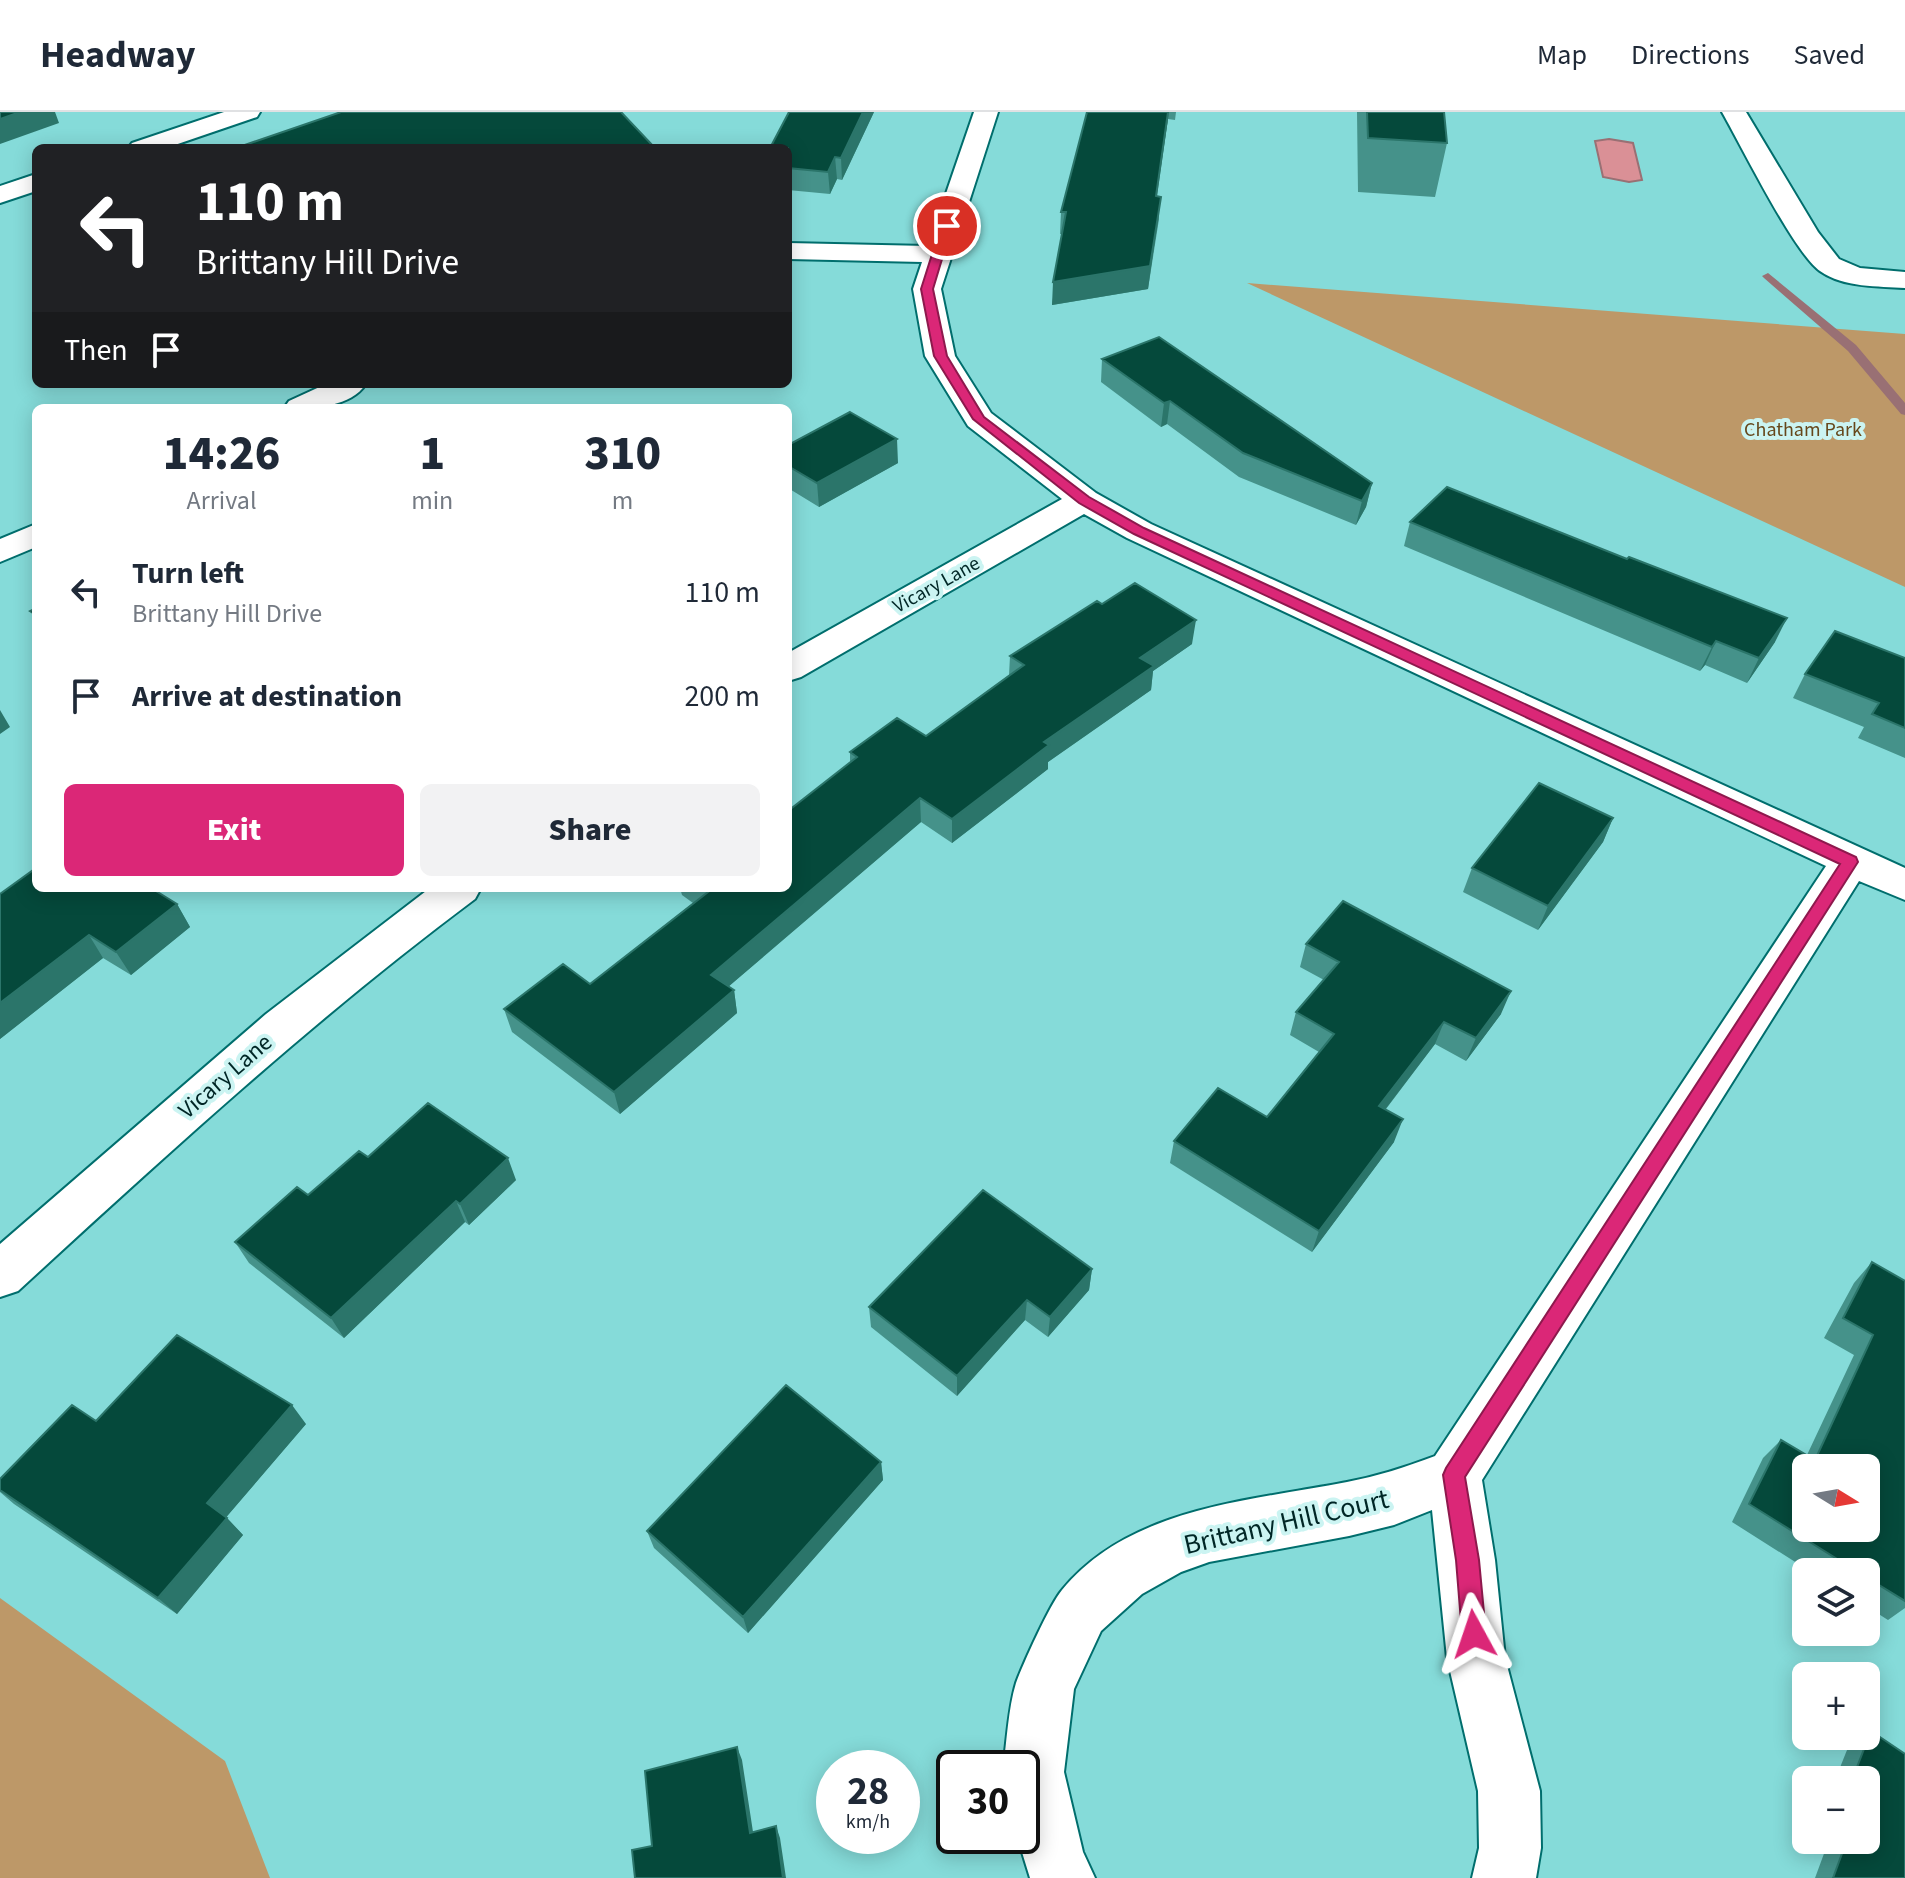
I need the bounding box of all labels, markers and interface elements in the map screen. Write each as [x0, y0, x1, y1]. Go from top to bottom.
text: Headway [40, 28, 196, 82]
text: Map [1537, 35, 1587, 75]
text: Directions [1631, 35, 1750, 75]
text: Saved [1794, 35, 1865, 75]
text: 110 m [196, 163, 344, 242]
icon: left [64, 176, 168, 280]
pin [913, 192, 981, 260]
icon: arrive [925, 204, 969, 248]
text: Brittany Hill Drive [196, 237, 459, 288]
icon: arrive [144, 328, 188, 372]
text: Then [64, 329, 128, 372]
park label: Chatham Park [1744, 416, 1862, 444]
text: 14:26 [163, 420, 280, 488]
text: 1 [419, 420, 445, 488]
text: 310 [584, 420, 661, 488]
text: Arrival [187, 482, 257, 519]
text: min [411, 482, 453, 519]
text: m [612, 482, 633, 519]
street label: Vicary Lane [888, 549, 985, 620]
text: Turn left [132, 552, 244, 595]
icon: left [64, 570, 108, 614]
text: 110 m [684, 571, 760, 614]
text: Brittany Hill Drive [132, 595, 322, 632]
icon: arrive [64, 674, 108, 718]
text: Arrive at destination [132, 675, 402, 718]
text: 200 m [684, 675, 760, 718]
button: Exit [64, 784, 404, 876]
button: Share [420, 784, 760, 876]
street label: Vicary Lane [171, 1026, 280, 1127]
north arrow [1792, 1454, 1880, 1542]
map controls [1792, 1454, 1880, 1854]
street label: Brittany Hill Court [1180, 1479, 1393, 1565]
button: layers [1792, 1558, 1880, 1646]
position arrow [1432, 1592, 1516, 1676]
button: + [1792, 1662, 1880, 1750]
speed limit sign: 30 [936, 1750, 1040, 1854]
text: 28 [847, 1763, 889, 1820]
button: − [1792, 1766, 1880, 1854]
text: km/h [846, 1808, 890, 1836]

